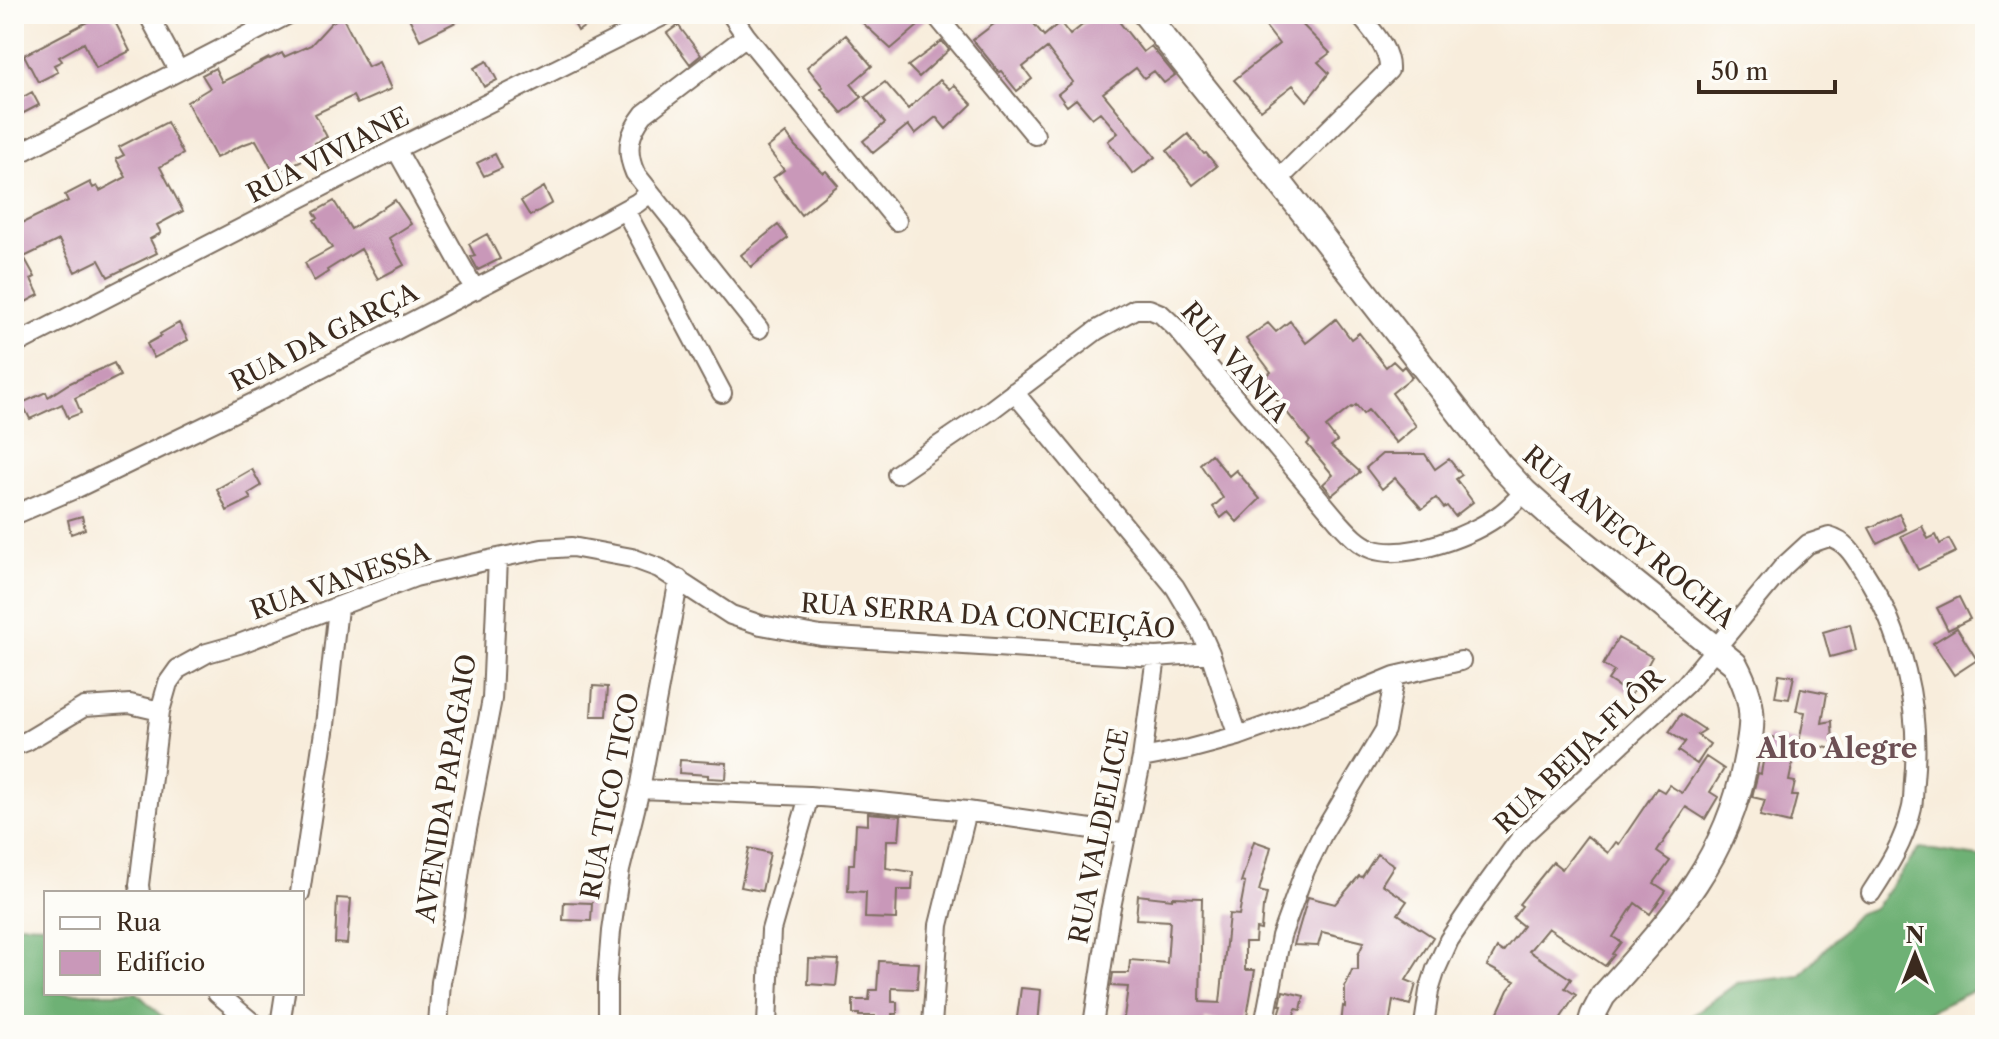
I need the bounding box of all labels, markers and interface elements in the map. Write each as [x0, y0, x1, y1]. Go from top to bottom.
scale bar [1699, 44, 1835, 94]
text: 50 m [1711, 57, 1768, 86]
street label: RUA VIVIANE [242, 100, 414, 210]
street label: RUA DA GARÇA [225, 276, 424, 398]
street label: RUA VANIA [1174, 295, 1296, 429]
street label: RUA ANECY ROCHA [1516, 439, 1742, 636]
street label: RUA VANESSA [246, 535, 435, 627]
street label: RUA SERRA DA CONCEIÇÃO [800, 587, 1176, 645]
street label: AVENIDA PAPAGAIO [409, 652, 483, 925]
street label: RUA BEIJA-FLÔR [1488, 661, 1672, 840]
street label: RUA TICO TICO [574, 690, 646, 902]
street label: RUA VALDELICE [1062, 726, 1136, 946]
district label: Alto Alegre [1755, 731, 1918, 765]
legend [44, 891, 304, 995]
text: Rua [116, 908, 161, 937]
north arrow [1875, 915, 1955, 995]
text: N [1905, 922, 1925, 949]
text: Edifício [116, 948, 205, 977]

